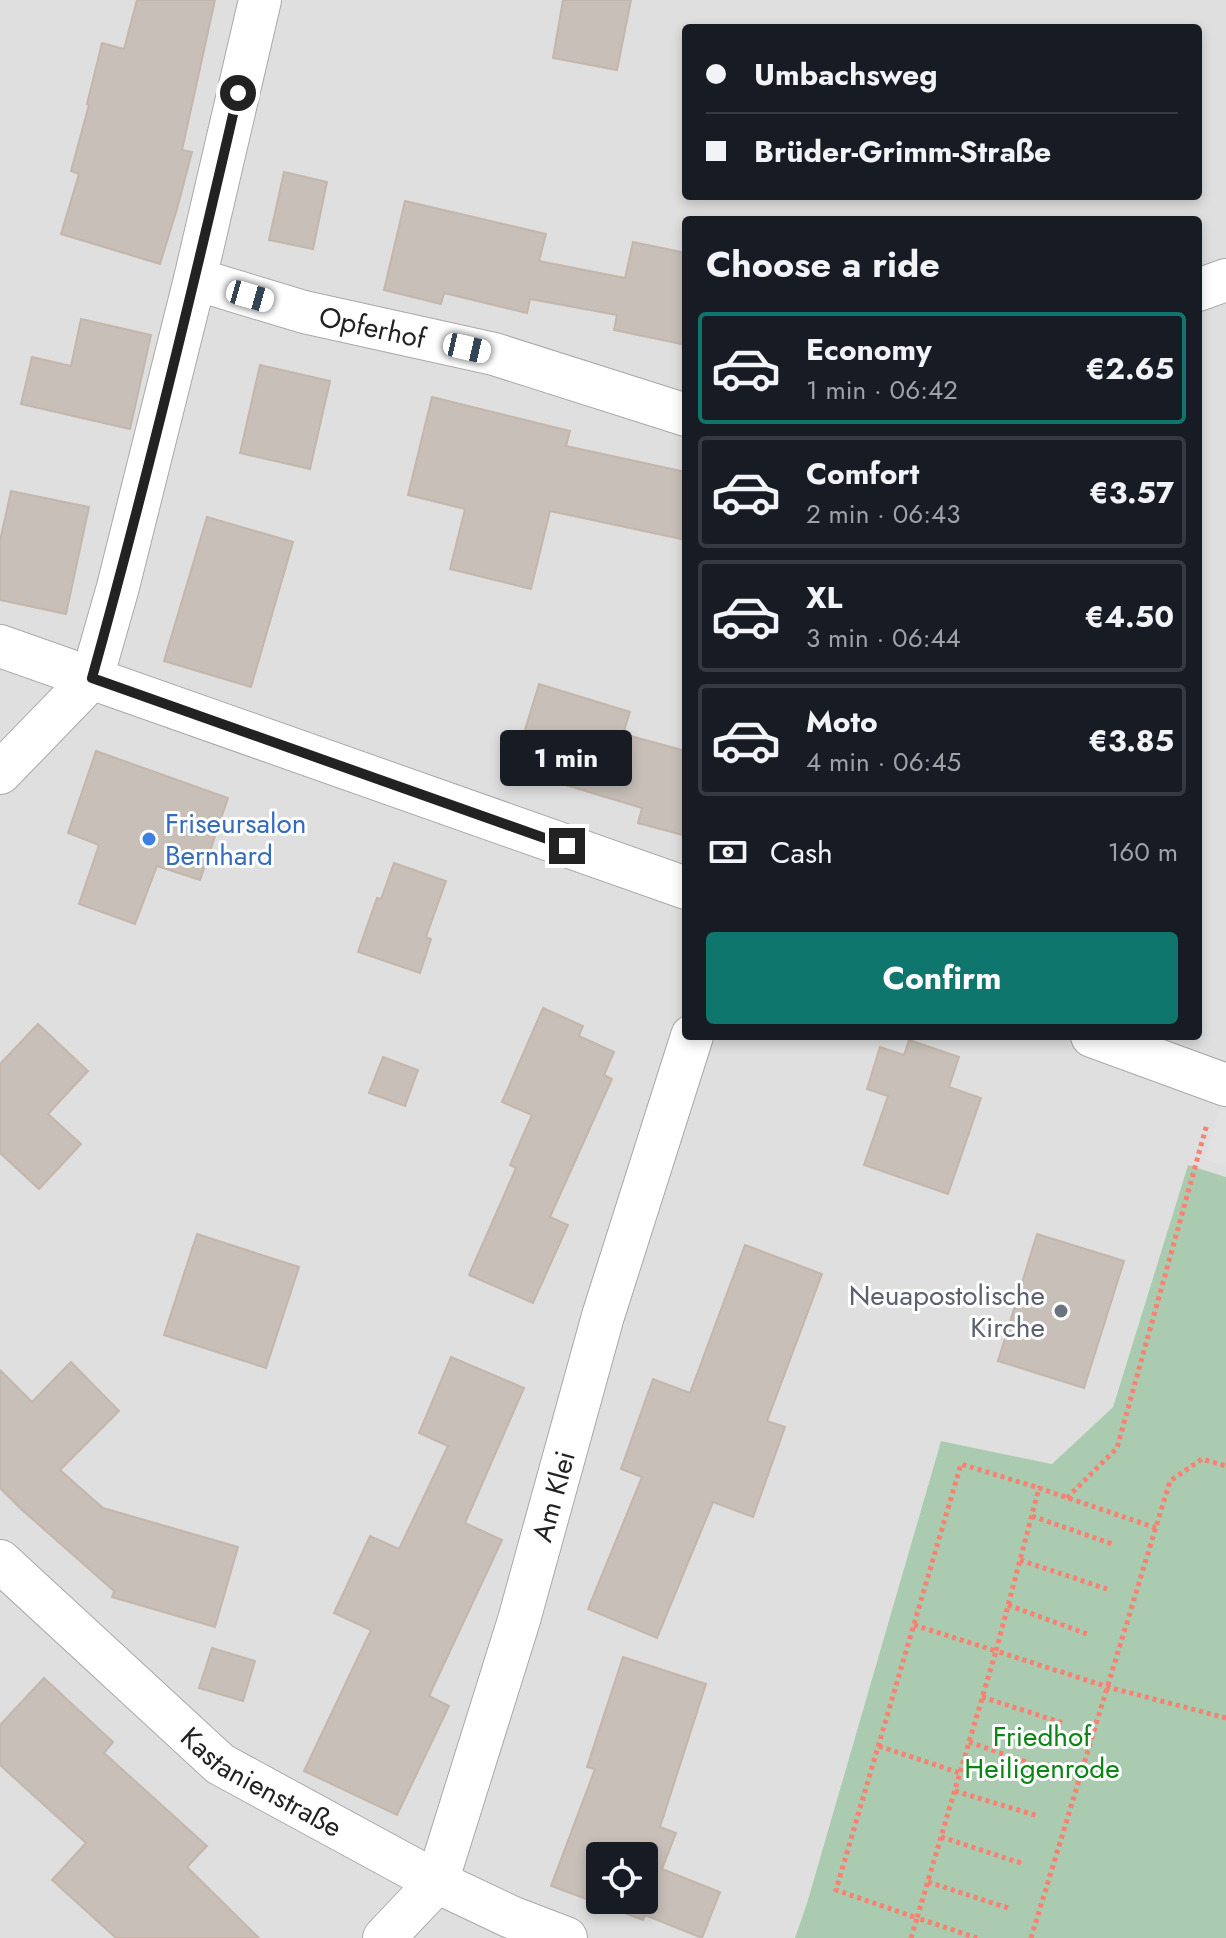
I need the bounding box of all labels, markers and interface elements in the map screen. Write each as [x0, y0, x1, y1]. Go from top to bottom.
text: Umbachsweg [754, 53, 938, 96]
route start [220, 75, 256, 111]
text: Brüder-Grimm-Straße [754, 130, 1051, 173]
text: Choose a ride [706, 238, 940, 290]
car [224, 278, 276, 314]
street label: Opferhof [315, 295, 431, 359]
text: Economy [806, 328, 932, 371]
car [441, 331, 493, 365]
icon: car [710, 332, 782, 404]
text: €2.65 [1086, 347, 1174, 390]
text: 1 min · 06:42 [806, 371, 958, 409]
text: Comfort [806, 452, 919, 495]
icon: car [710, 456, 782, 528]
text: €3.57 [1089, 471, 1174, 514]
text: 2 min · 06:43 [806, 495, 960, 533]
text: XL [806, 576, 842, 619]
icon: car [710, 580, 782, 652]
text: €4.50 [1085, 595, 1174, 638]
text: 3 min · 06:44 [806, 619, 961, 657]
text: Moto [806, 700, 878, 743]
icon: car [710, 704, 782, 776]
text: €3.85 [1088, 719, 1174, 762]
callout: 1 min [501, 730, 633, 786]
text: 1 min [534, 739, 598, 777]
text: 4 min · 06:45 [806, 743, 961, 781]
place label: Friseursalon Bernhard [165, 803, 307, 876]
route end [549, 828, 585, 864]
marker: Friseursalon Bernhard [140, 830, 158, 848]
icon: cash [706, 830, 750, 874]
text: Cash [770, 831, 833, 874]
text: 160 m [1108, 833, 1178, 871]
button: Confirm [706, 932, 1178, 1024]
place label: Neuapostolische Kirche [849, 1275, 1045, 1348]
marker: Neuapostolische Kirche [1052, 1302, 1070, 1320]
street label: Am Klei [521, 1446, 585, 1546]
park label: Friedhof Heiligenrode [964, 1716, 1120, 1789]
street label: Kastanienstraße [172, 1717, 350, 1847]
map controls [586, 1842, 658, 1914]
button: locate [586, 1842, 658, 1914]

